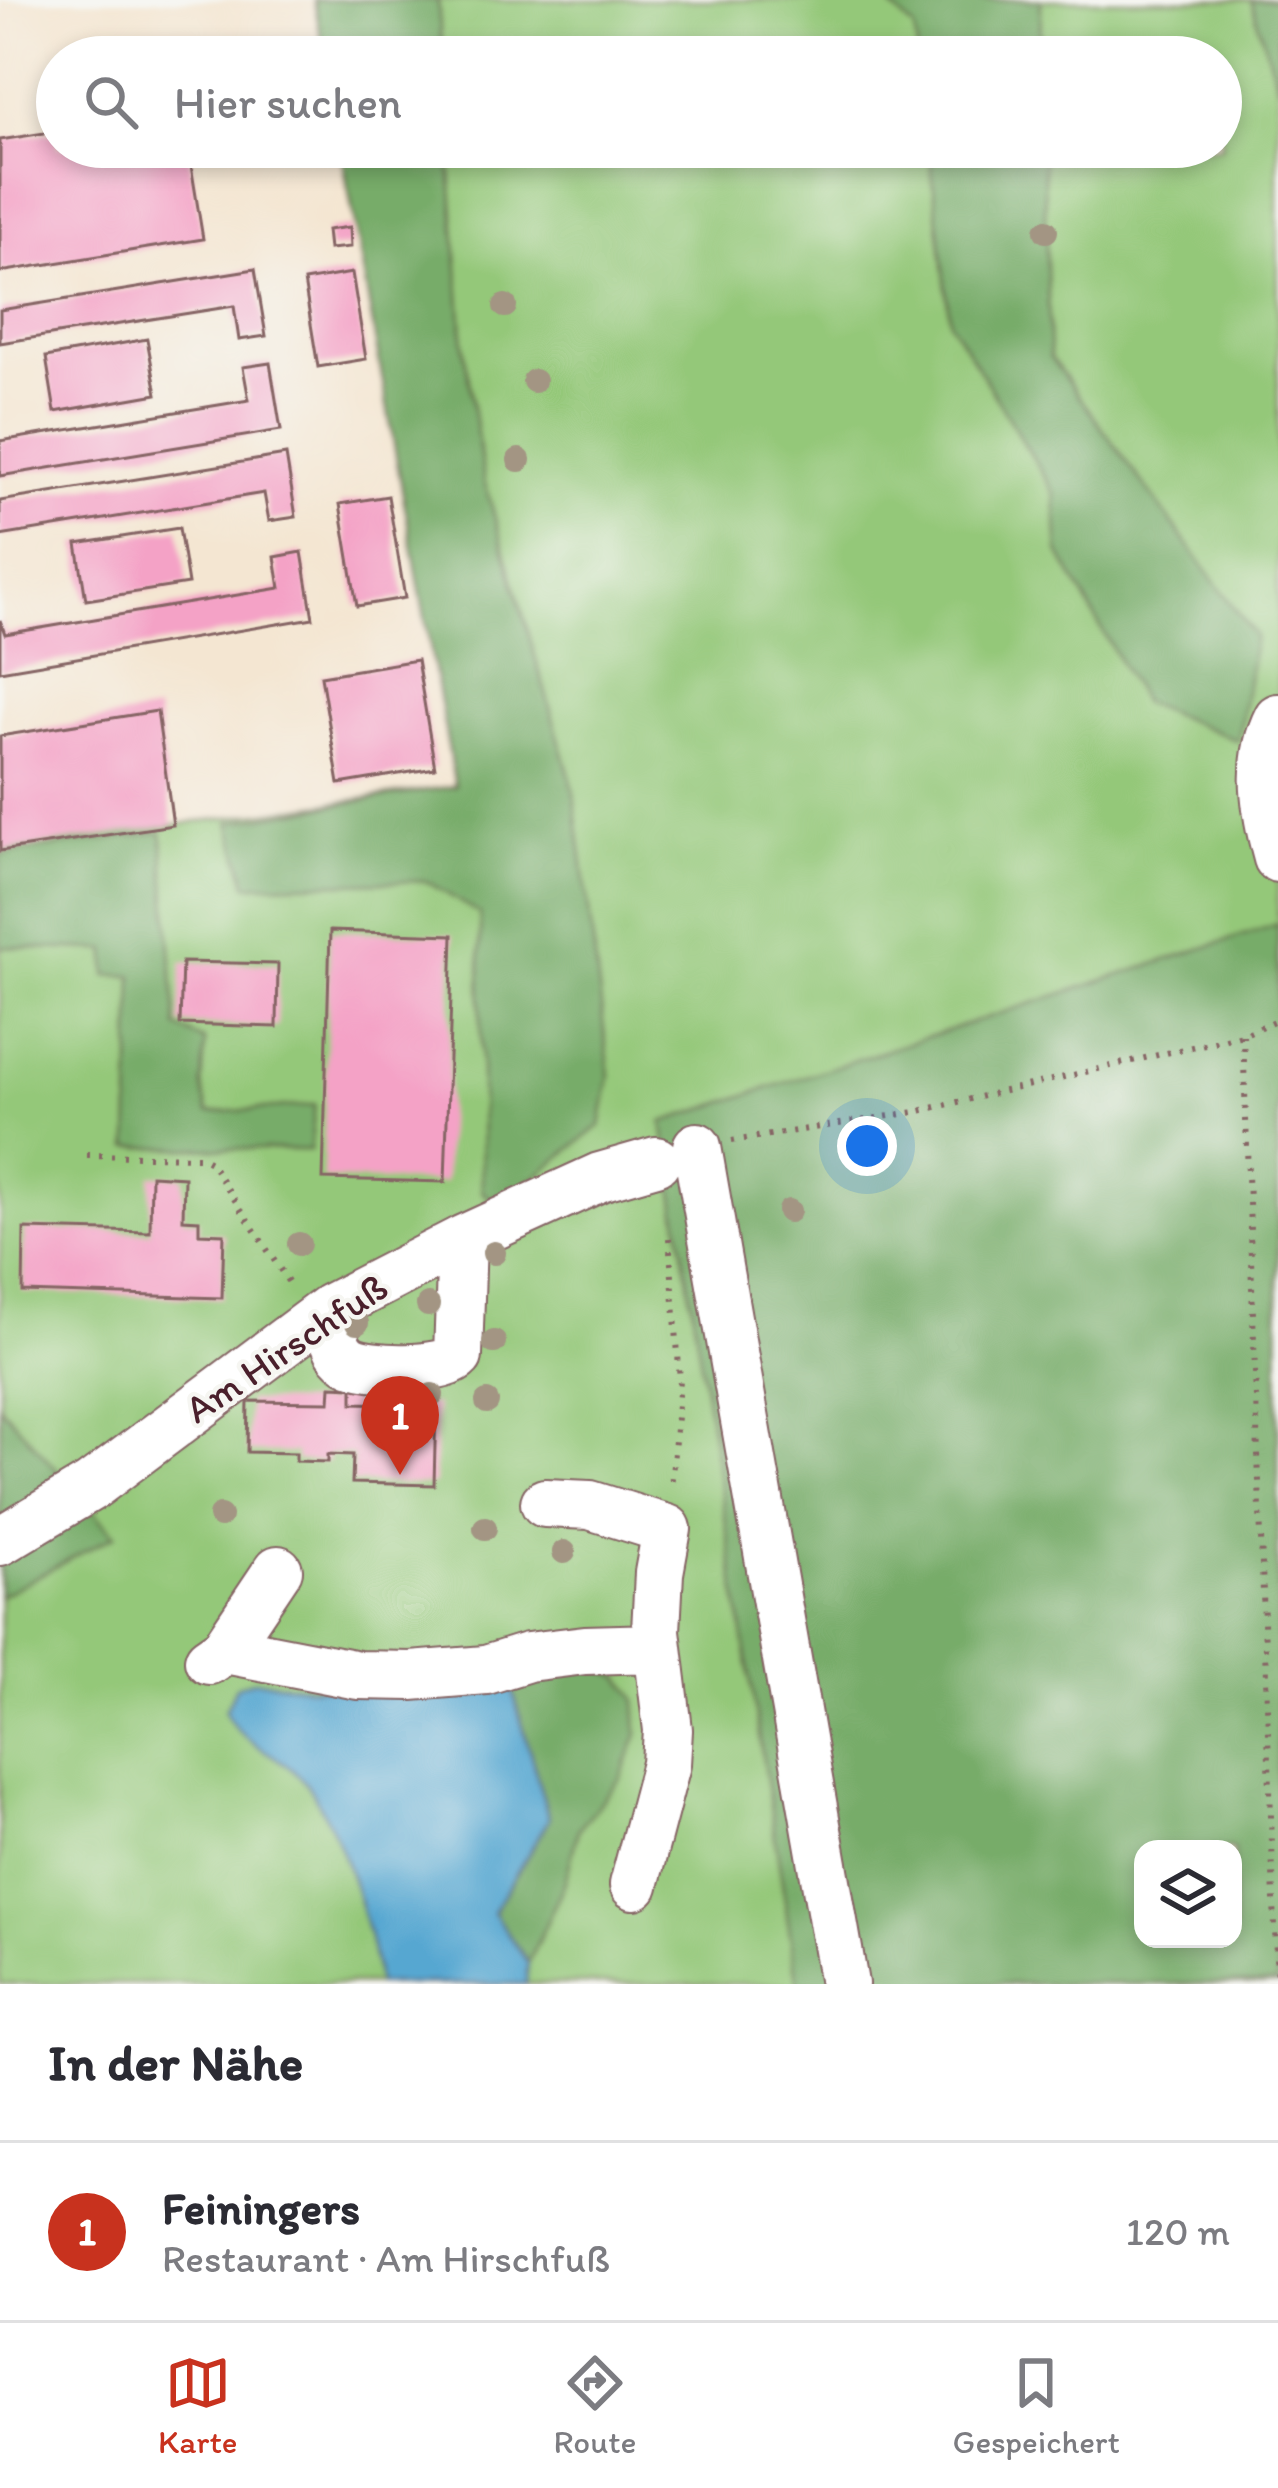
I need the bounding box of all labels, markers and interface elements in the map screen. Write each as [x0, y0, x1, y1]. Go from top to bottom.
search box [36, 36, 1242, 168]
icon: search [78, 69, 144, 135]
text: Hier suchen [174, 75, 402, 129]
your location [837, 1116, 897, 1176]
street label: Am Hirschfuß [176, 1263, 396, 1433]
pin: 1 [361, 1376, 439, 1475]
map controls [1134, 1840, 1242, 1948]
button: layers [1134, 1840, 1242, 1948]
text: In der Nähe [48, 2032, 303, 2093]
text: Feiningers [162, 2181, 360, 2235]
text: 1 [78, 2208, 96, 2255]
text: 120 m [1126, 2208, 1230, 2255]
text: Restaurant · Am Hirschfuß [162, 2235, 610, 2282]
tab: Karte [158, 2350, 237, 2461]
tab: Route [554, 2350, 637, 2461]
tab: Gespeichert [953, 2350, 1120, 2461]

